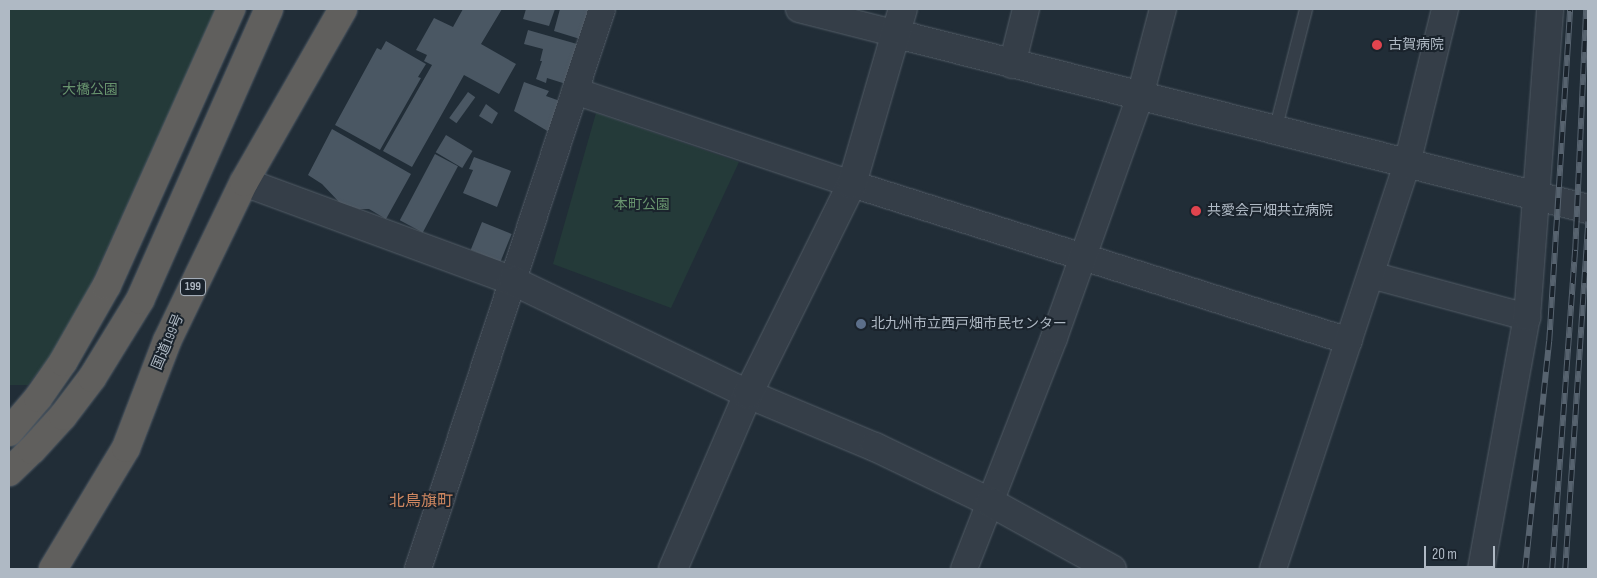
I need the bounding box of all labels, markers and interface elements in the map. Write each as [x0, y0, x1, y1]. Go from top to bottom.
place label: 古賀病院 [1388, 37, 1444, 53]
marker: 古賀病院 [1370, 38, 1384, 52]
park label: 大橋公園 [62, 82, 118, 98]
park label: 本町公園 [614, 197, 670, 213]
place label: 共愛会戸畑共立病院 [1207, 203, 1333, 219]
marker: 共愛会戸畑共立病院 [1189, 204, 1203, 218]
road number: 199 [179, 278, 207, 296]
street label: 国道199号 [149, 311, 187, 373]
place label: 北九州市立西戸畑市民センター [871, 316, 1067, 332]
marker: 北九州市立西戸畑市民センター [855, 318, 867, 330]
district label: 北鳥旗町 [389, 492, 453, 512]
scale bar [1427, 536, 1498, 568]
text: 20 m [1432, 545, 1457, 564]

